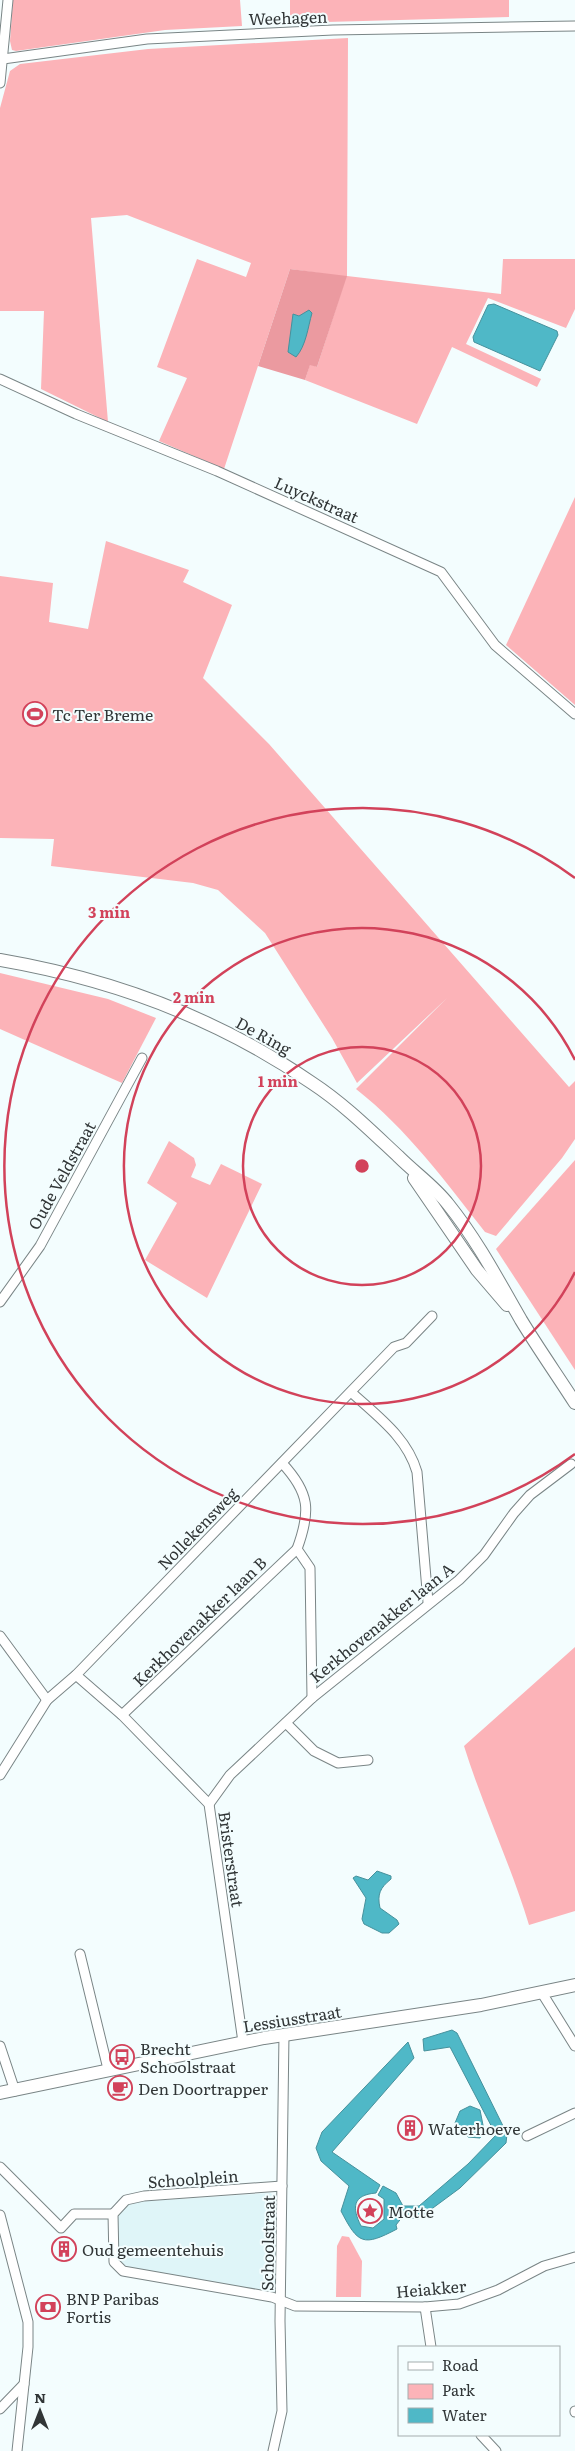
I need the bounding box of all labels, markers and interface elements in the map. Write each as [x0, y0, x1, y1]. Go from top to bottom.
street label: Weehagen [248, 4, 328, 30]
street label: Luyckstraat [271, 470, 363, 528]
sports icon: Tc Ter Breme [22, 701, 48, 727]
place label: Tc Ter Breme [52, 702, 153, 726]
text: 3 min [88, 900, 131, 923]
text: 2 min [173, 985, 216, 1008]
street label: De Ring [232, 1010, 296, 1060]
text: 1 min [258, 1069, 299, 1092]
street label: Oude Veldstraat [21, 1116, 101, 1234]
centre of rings [353, 1157, 371, 1175]
street label: Nollekensweg [151, 1481, 243, 1575]
street label: Kerkhovenakker laan B [127, 1551, 271, 1691]
street label: Kerkhovenakker laan A [304, 1556, 458, 1688]
street label: Bristerstraat [213, 1809, 251, 1909]
street label: Lessiusstraat [241, 1998, 344, 2038]
place label: Brecht Schoolstraat [140, 2036, 236, 2078]
bus stop icon: Brecht Schoolstraat [109, 2044, 135, 2070]
cafe icon: Den Doortrapper [107, 2075, 133, 2101]
place label: Den Doortrapper [138, 2076, 268, 2100]
building icon: Waterhoeve [397, 2115, 423, 2141]
place label: Waterhoeve [428, 2116, 520, 2140]
street label: Schoolplein [147, 2163, 240, 2193]
street label: Schoolstraat [254, 2194, 280, 2291]
place icon: Motte [357, 2198, 383, 2224]
place label: Motte [388, 2199, 434, 2223]
building icon: Oud gemeentehuis [51, 2236, 77, 2262]
place label: Oud gemeentehuis [82, 2237, 223, 2261]
street label: Heiakker [395, 2273, 468, 2303]
place label: BNP Paribas Fortis [66, 2286, 159, 2328]
bank icon: BNP Paribas Fortis [35, 2294, 61, 2320]
legend [398, 2346, 560, 2436]
text: Road [442, 2353, 478, 2376]
text: Park [442, 2378, 476, 2401]
north arrow [15, 2386, 65, 2436]
text: N [34, 2387, 46, 2407]
text: Water [442, 2403, 487, 2426]

